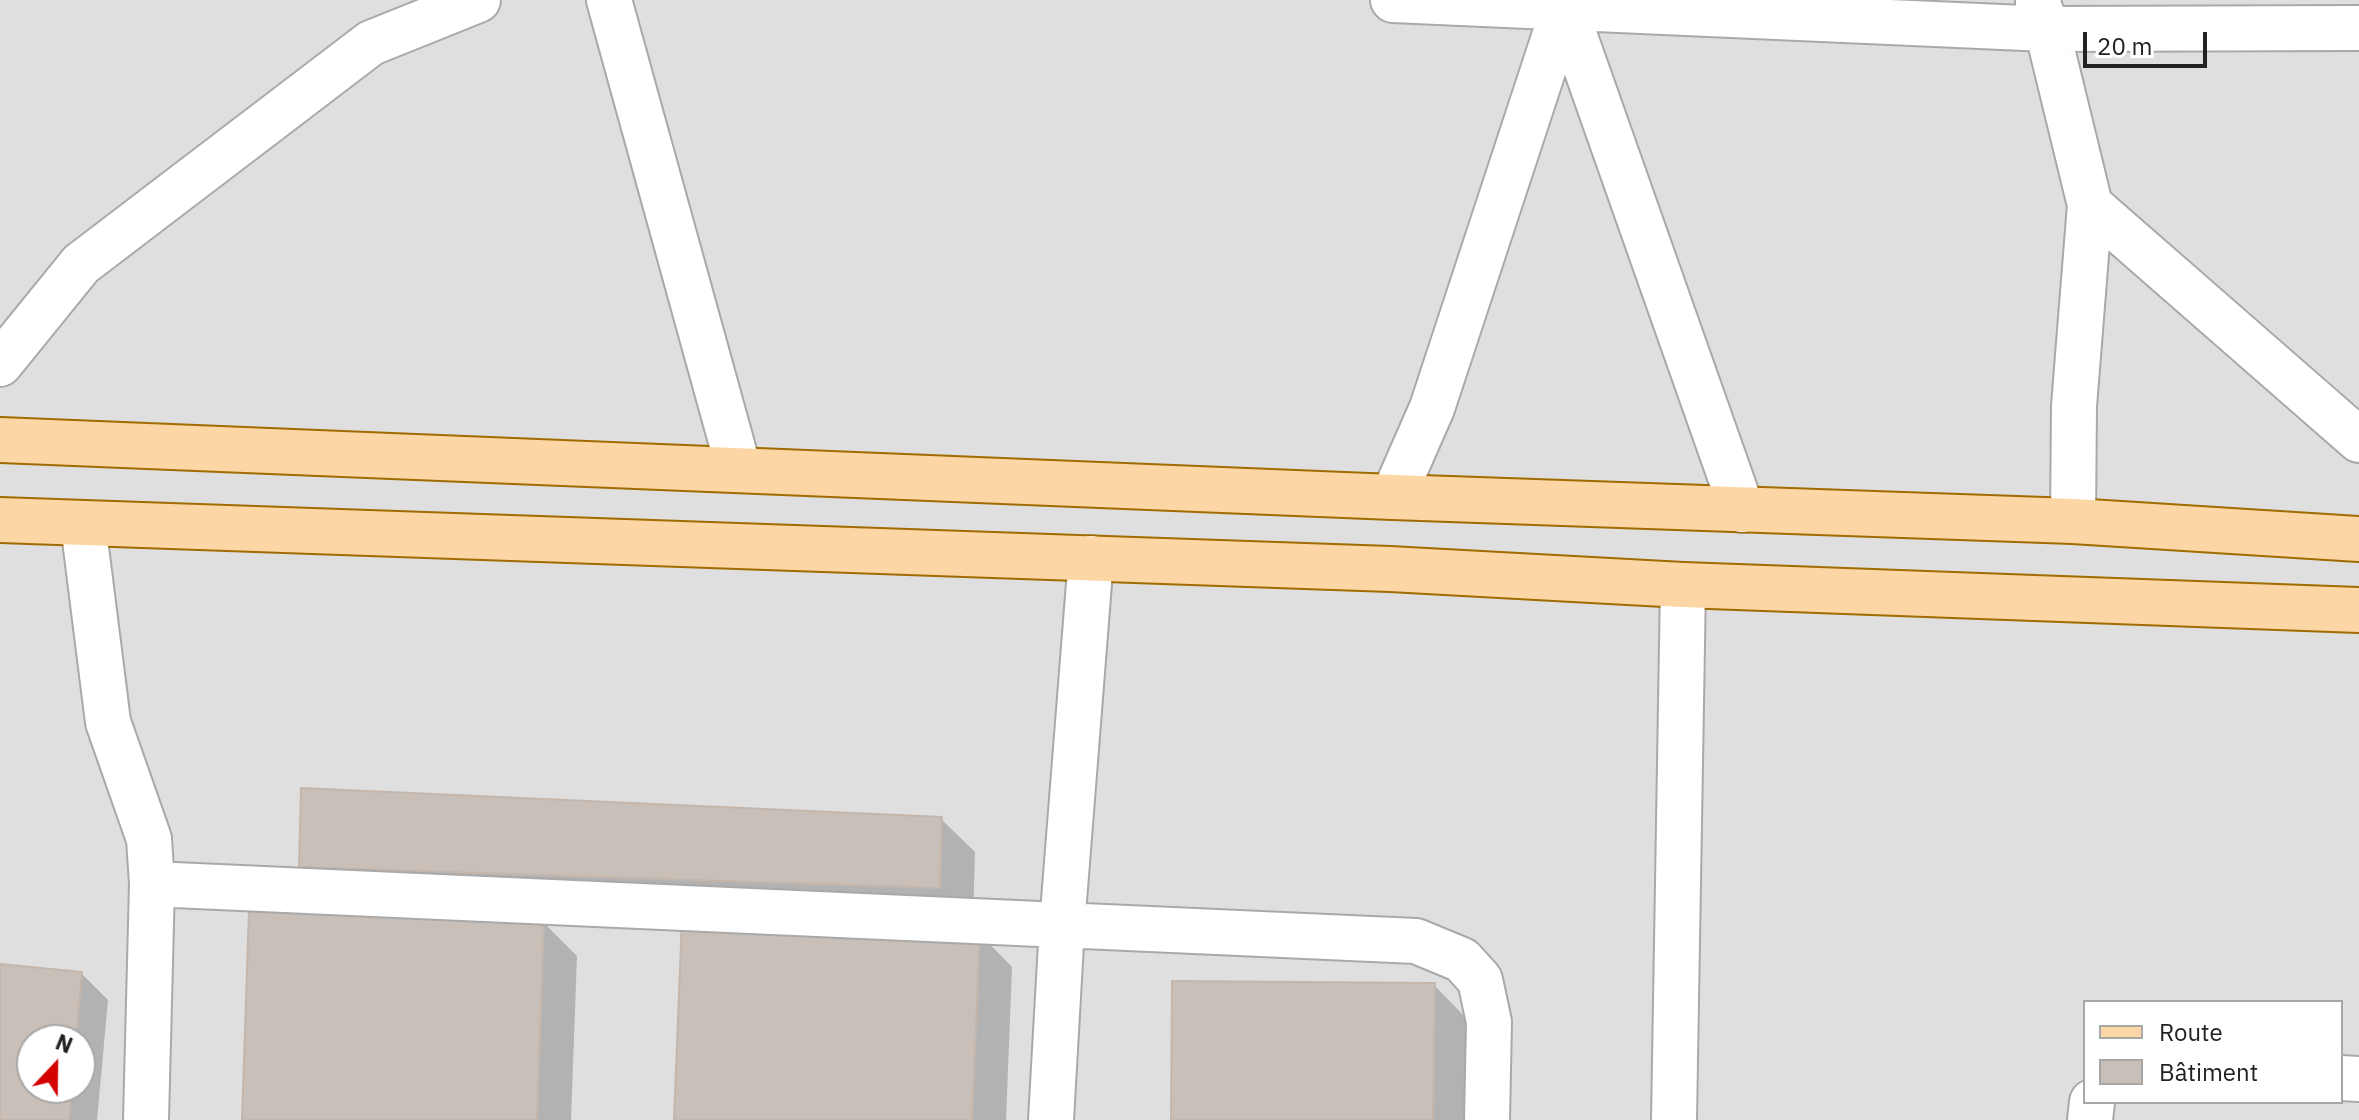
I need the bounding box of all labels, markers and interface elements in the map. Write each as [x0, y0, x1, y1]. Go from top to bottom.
scale bar [2087, 16, 2211, 66]
text: 20 m [2097, 30, 2152, 62]
legend [2083, 1000, 2343, 1104]
text: Route [2159, 1016, 2223, 1048]
north arrow [16, 1024, 96, 1104]
text: N [52, 1027, 77, 1060]
text: Bâtiment [2159, 1056, 2258, 1088]

